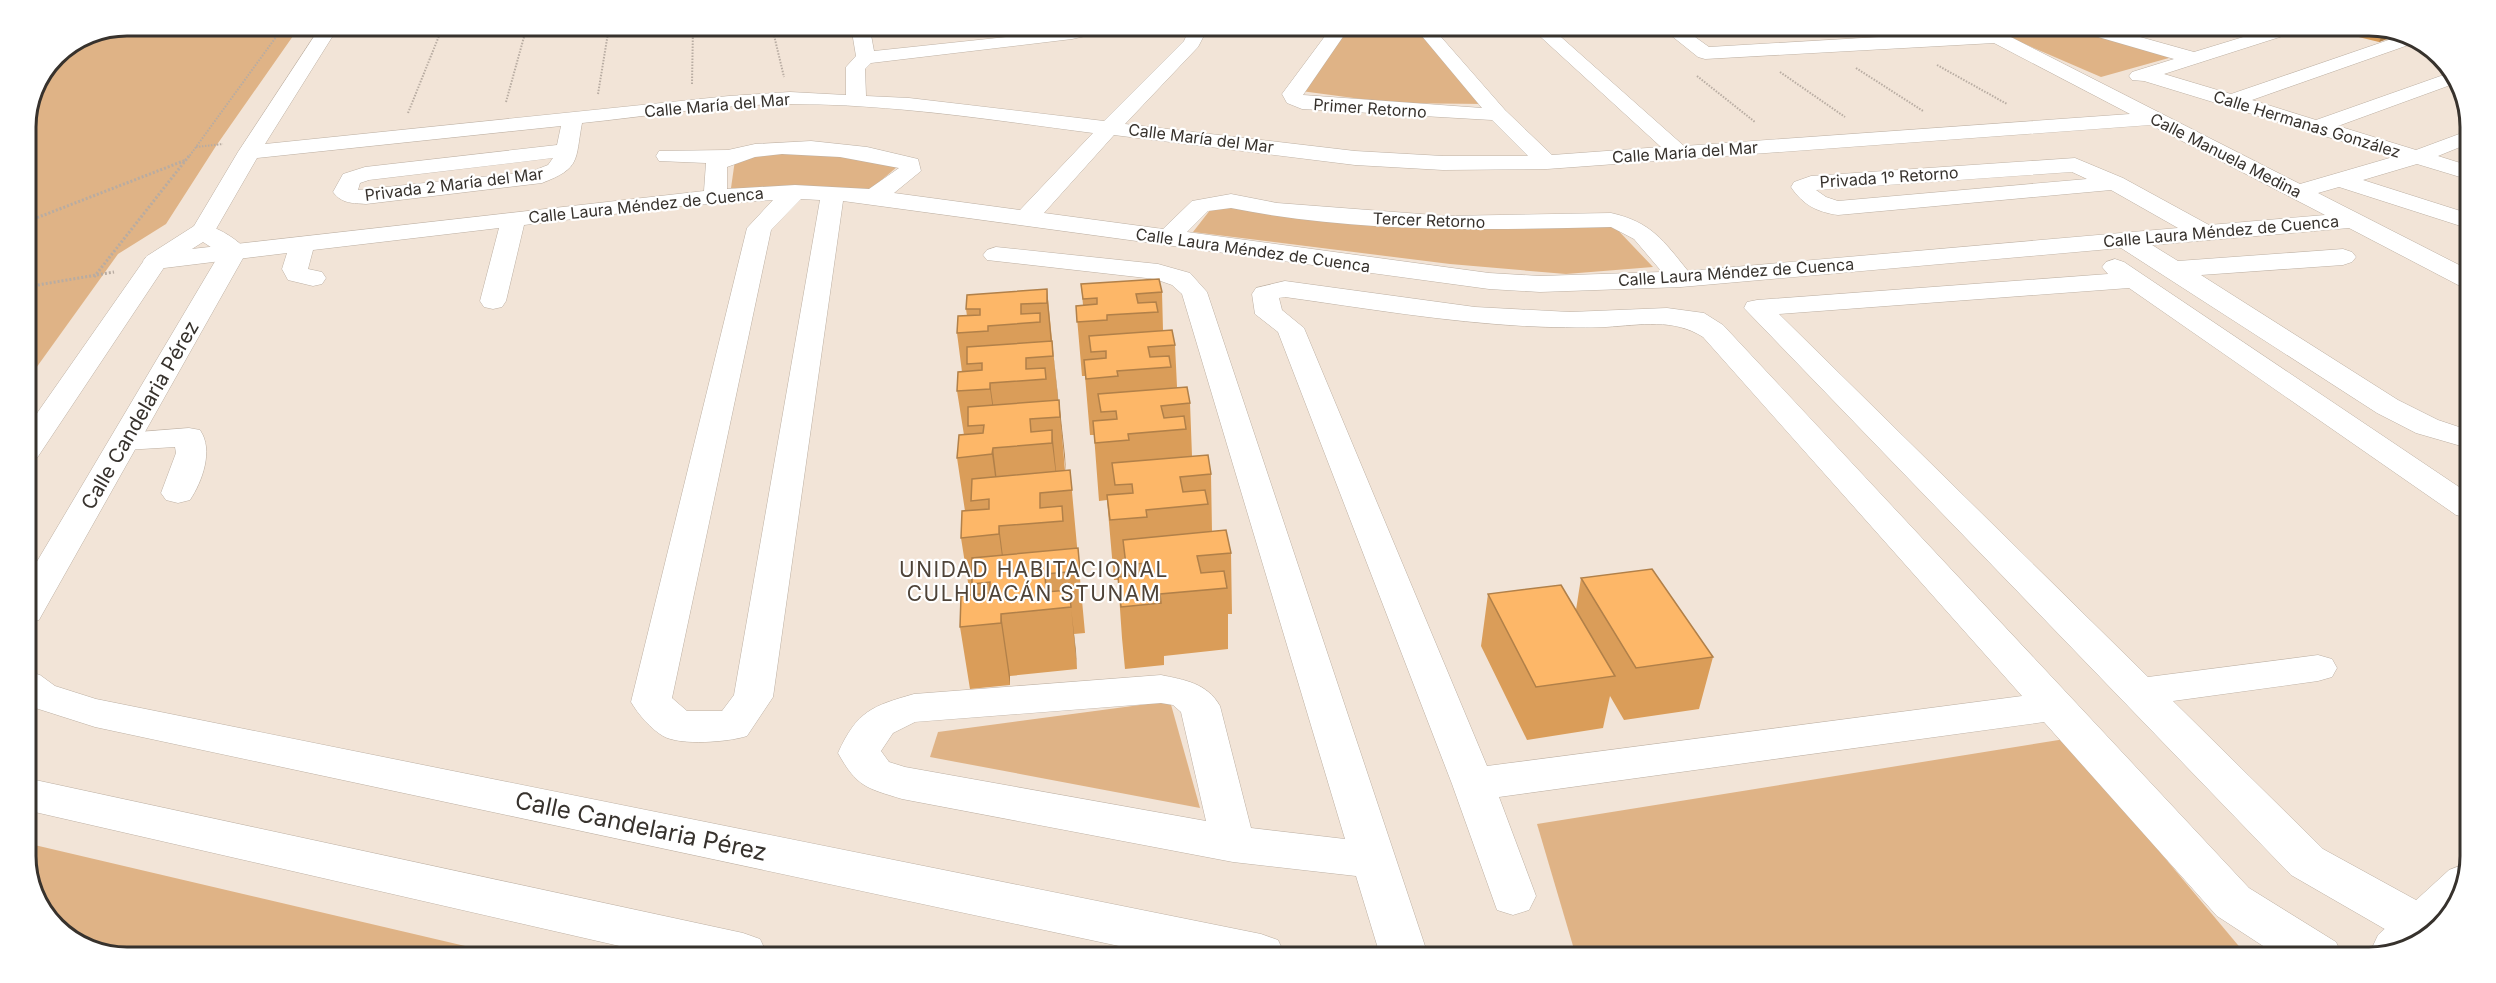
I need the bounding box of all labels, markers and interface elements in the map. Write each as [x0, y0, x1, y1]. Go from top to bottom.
street label: Calle Hermanas González [2211, 86, 2403, 162]
street label: Calle María del Mar [643, 89, 791, 121]
street label: Primer Retorno [1313, 94, 1427, 122]
street label: Calle Manuela Medina [2147, 108, 2305, 202]
street label: Calle María del Mar [1127, 119, 1275, 157]
street label: Calle María del Mar [1611, 137, 1759, 167]
street label: Privada 1º Retorno [1819, 162, 1959, 192]
street label: Privada 2 María del Mar [364, 163, 544, 205]
street label: Calle Laura Méndez de Cuenca [527, 183, 765, 227]
street label: Tercer Retorno [1372, 208, 1486, 232]
street label: Calle Laura Méndez de Cuenca [2102, 211, 2340, 251]
street label: Calle Laura Méndez de Cuenca [1134, 224, 1372, 276]
street label: Calle Laura Méndez de Cuenca [1617, 254, 1855, 290]
street label: Calle Candelaria Pérez [76, 316, 204, 514]
district label: UNIDAD HABITACIONAL CULHUACÁN STUNAM [899, 557, 1169, 606]
street label: Calle Candelaria Pérez [512, 785, 770, 867]

